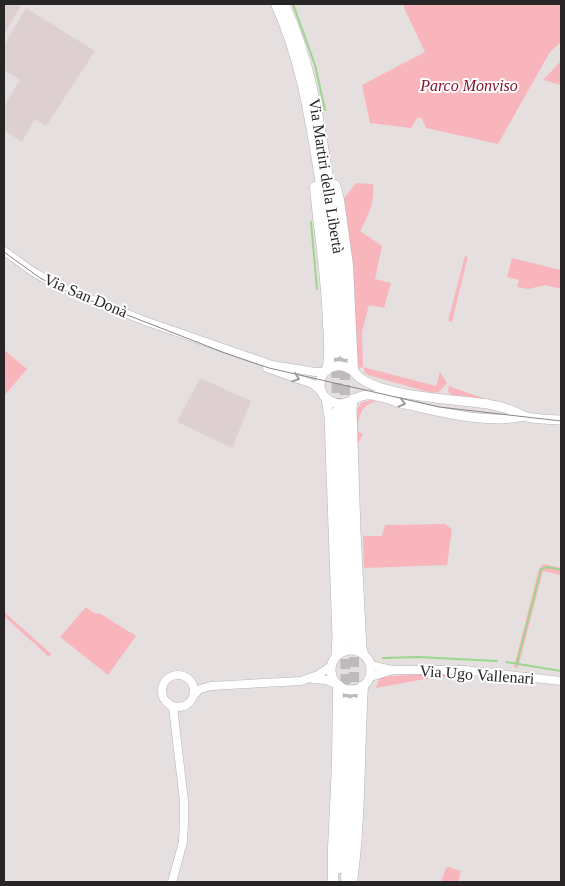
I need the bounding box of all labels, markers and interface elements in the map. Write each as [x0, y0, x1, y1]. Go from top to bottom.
park label: Parco Monviso [419, 77, 518, 94]
street label: Via Martiri della Libertà [306, 97, 347, 255]
street label: Via San Donà [42, 270, 130, 321]
one-way arrow [292, 372, 300, 382]
one-way arrow [397, 397, 406, 408]
street label: Via Ugo Vallenari [419, 662, 536, 688]

